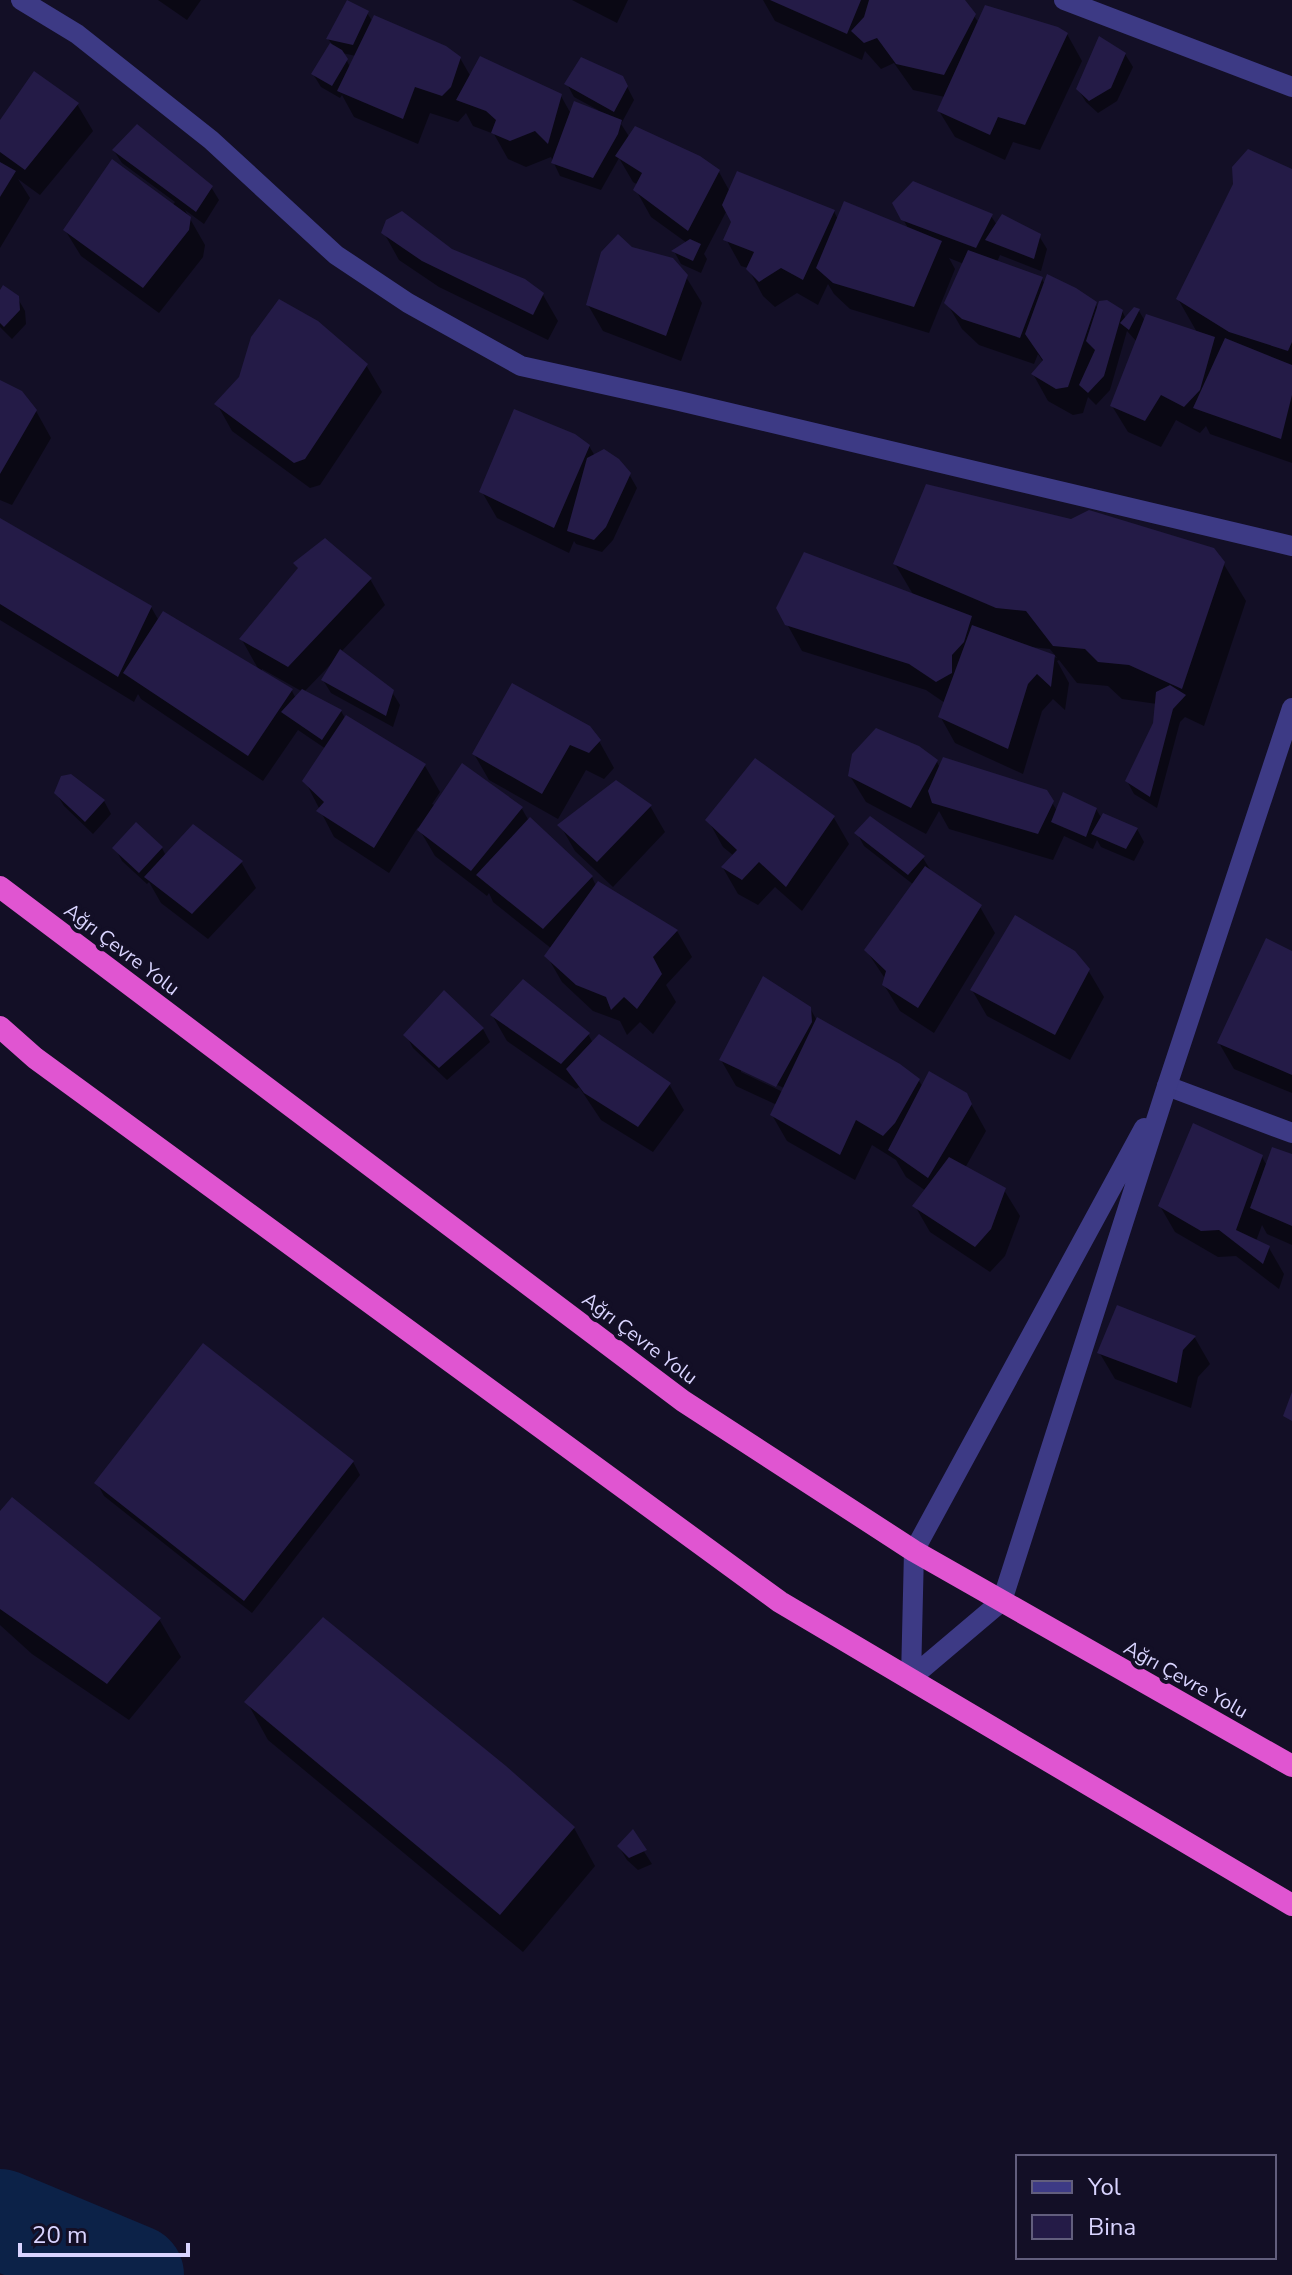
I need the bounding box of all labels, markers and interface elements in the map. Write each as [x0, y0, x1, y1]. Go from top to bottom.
street label: Ağrı Çevre Yolu [58, 897, 185, 1002]
street label: Ağrı Çevre Yolu [576, 1286, 703, 1391]
street label: Ağrı Çevre Yolu [1119, 1634, 1253, 1725]
legend [1016, 2155, 1276, 2259]
text: Yol [1087, 2171, 1121, 2203]
scale bar [20, 2207, 188, 2257]
text: Bina [1088, 2211, 1136, 2243]
text: 20 m [32, 2219, 88, 2251]

